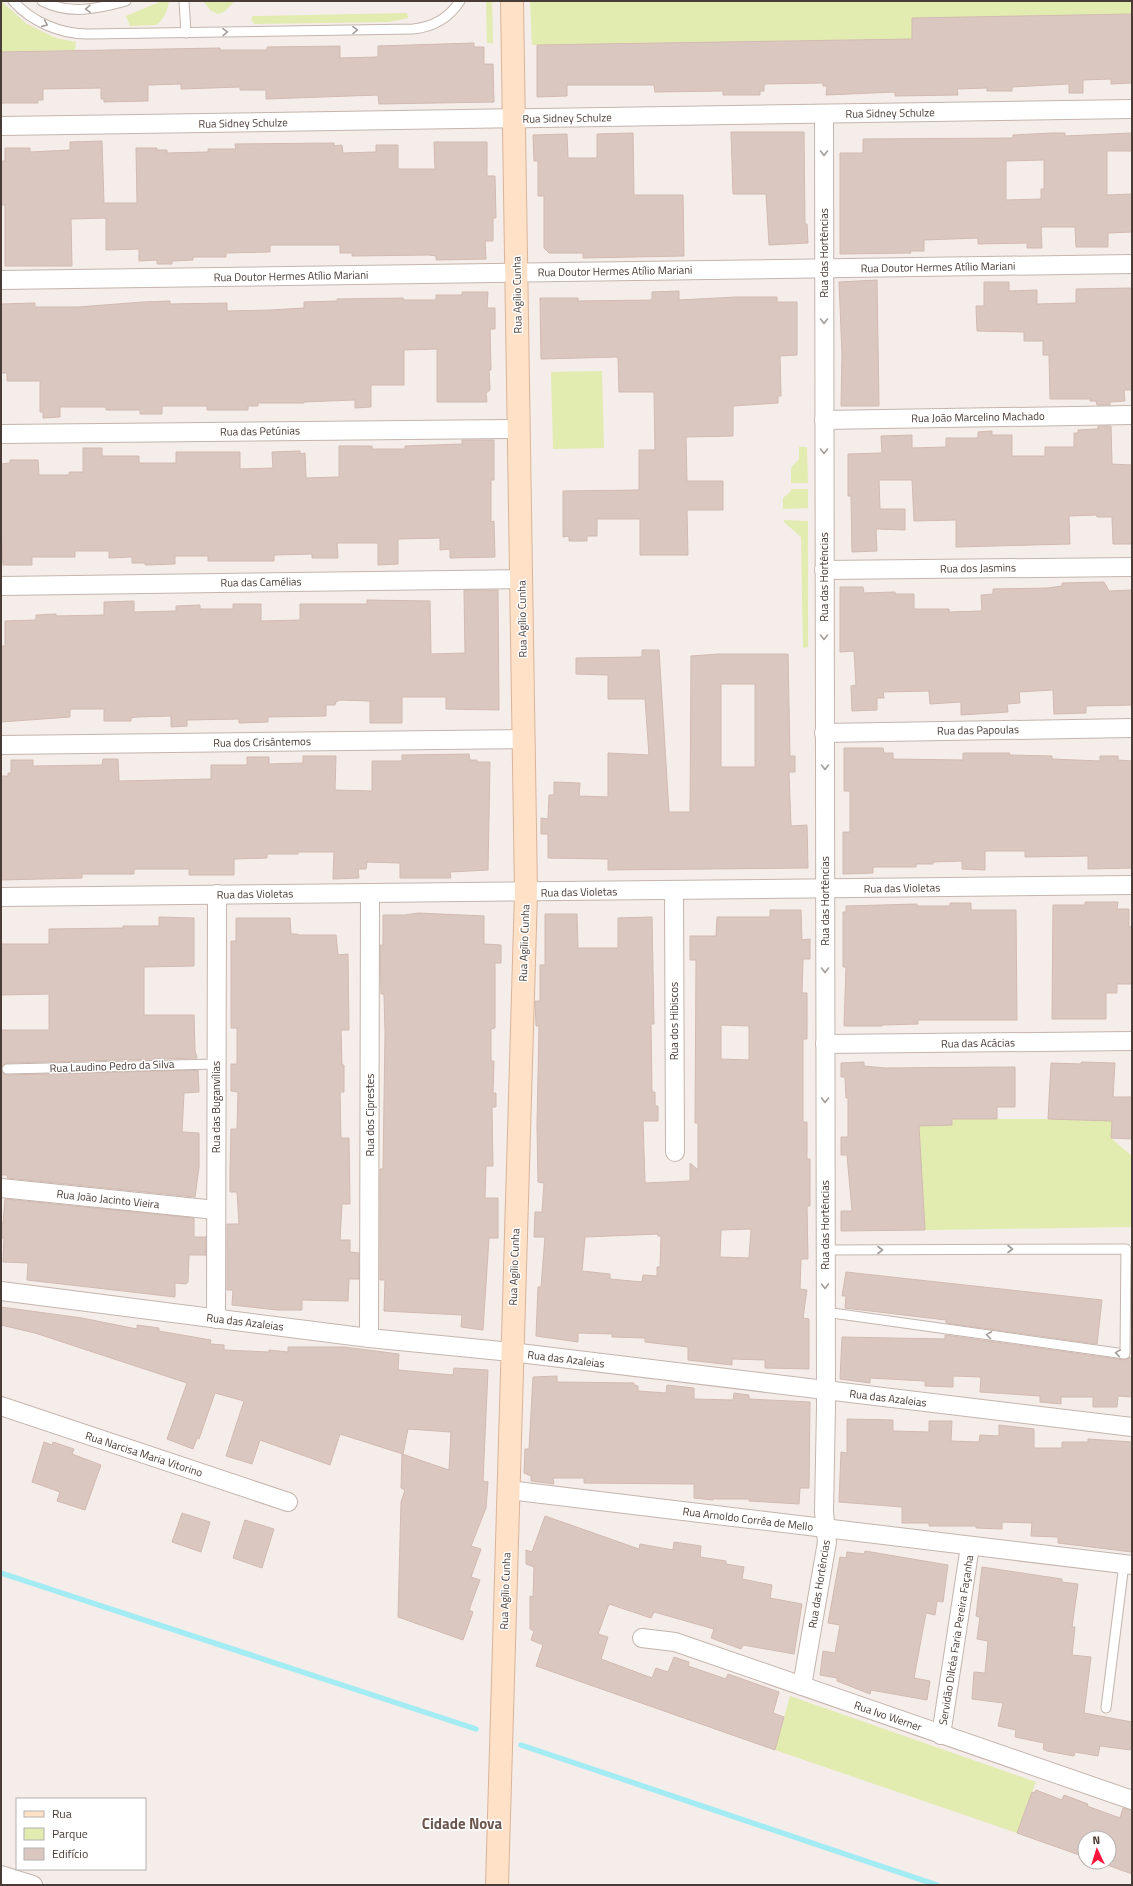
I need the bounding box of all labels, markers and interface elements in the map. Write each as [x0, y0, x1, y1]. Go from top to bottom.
one-way arrow [85, 5, 91, 14]
one-way arrow [40, 19, 48, 27]
one-way arrow [352, 26, 358, 34]
one-way arrow [222, 28, 228, 36]
street label: Rua Sidney Schulze [845, 104, 935, 122]
street label: Rua Sidney Schulze [522, 109, 612, 127]
street label: Rua Sidney Schulze [198, 114, 288, 132]
one-way arrow [820, 150, 828, 156]
street label: Rua das Hortências [816, 208, 832, 298]
street label: Rua Agílio Cunha [508, 256, 526, 334]
street label: Rua Doutor Hermes Atílio Mariani [860, 258, 1016, 276]
street label: Rua Doutor Hermes Atílio Mariani [537, 262, 693, 280]
street label: Rua Doutor Hermes Atílio Mariani [213, 267, 369, 285]
one-way arrow [820, 318, 828, 324]
street label: Rua João Marcelino Machado [911, 408, 1045, 426]
street label: Rua das Petúnias [220, 422, 300, 440]
one-way arrow [820, 448, 828, 454]
street label: Rua das Hortências [816, 532, 832, 622]
street label: Rua dos Jasmins [940, 559, 1016, 577]
street label: Rua das Camélias [220, 573, 302, 591]
street label: Rua Agílio Cunha [513, 580, 531, 658]
one-way arrow [820, 634, 828, 640]
street label: Rua das Papoulas [937, 721, 1019, 739]
street label: Rua dos Crisântemos [213, 733, 311, 751]
one-way arrow [821, 764, 829, 770]
street label: Rua das Hortências [817, 856, 833, 946]
street label: Rua das Violetas [864, 879, 940, 897]
street label: Rua das Violetas [541, 883, 617, 901]
street label: Rua das Violetas [217, 885, 293, 903]
street label: Rua Agílio Cunha [515, 904, 533, 982]
one-way arrow [821, 967, 829, 973]
street label: Rua dos Hibiscos [666, 982, 682, 1060]
street label: Rua das Acácias [941, 1034, 1015, 1052]
street label: Rua Laudino Pedro da Silva [49, 1056, 175, 1076]
street label: Rua das Buganvílias [208, 1061, 224, 1153]
street label: Rua dos Ciprestes [362, 1074, 378, 1156]
one-way arrow [821, 1097, 829, 1103]
street label: Rua das Hortências [817, 1180, 833, 1270]
street label: Rua João Jacinto Vieira [56, 1186, 161, 1212]
street label: Rua Agílio Cunha [505, 1228, 523, 1306]
one-way arrow [1007, 1245, 1013, 1253]
one-way arrow [877, 1246, 883, 1254]
one-way arrow [821, 1283, 829, 1289]
street label: Rua das Azaleias [206, 1309, 284, 1335]
one-way arrow [986, 1331, 993, 1340]
street label: Rua das Azaleias [527, 1346, 605, 1372]
one-way arrow [1115, 1349, 1121, 1358]
street label: Rua das Azaleias [849, 1385, 927, 1411]
street label: Rua Narcisa Maria Vitorino [83, 1427, 205, 1481]
street label: Rua Arnoldo Corrêa de Mello [682, 1503, 814, 1535]
street label: Rua das Hortências [804, 1539, 834, 1629]
street label: Rua Agílio Cunha [496, 1552, 514, 1630]
street label: Servidão Dilcéa Faria Pereira Façanha [935, 1553, 977, 1726]
street label: Rua Ivo Werner [852, 1697, 924, 1735]
legend [16, 1798, 146, 1870]
text: Rua [52, 1804, 72, 1823]
district label: Cidade Nova [422, 1812, 502, 1835]
text: Parque [52, 1824, 88, 1843]
north arrow [1077, 1830, 1117, 1870]
text: N [1092, 1832, 1101, 1848]
text: Edifício [52, 1844, 88, 1863]

